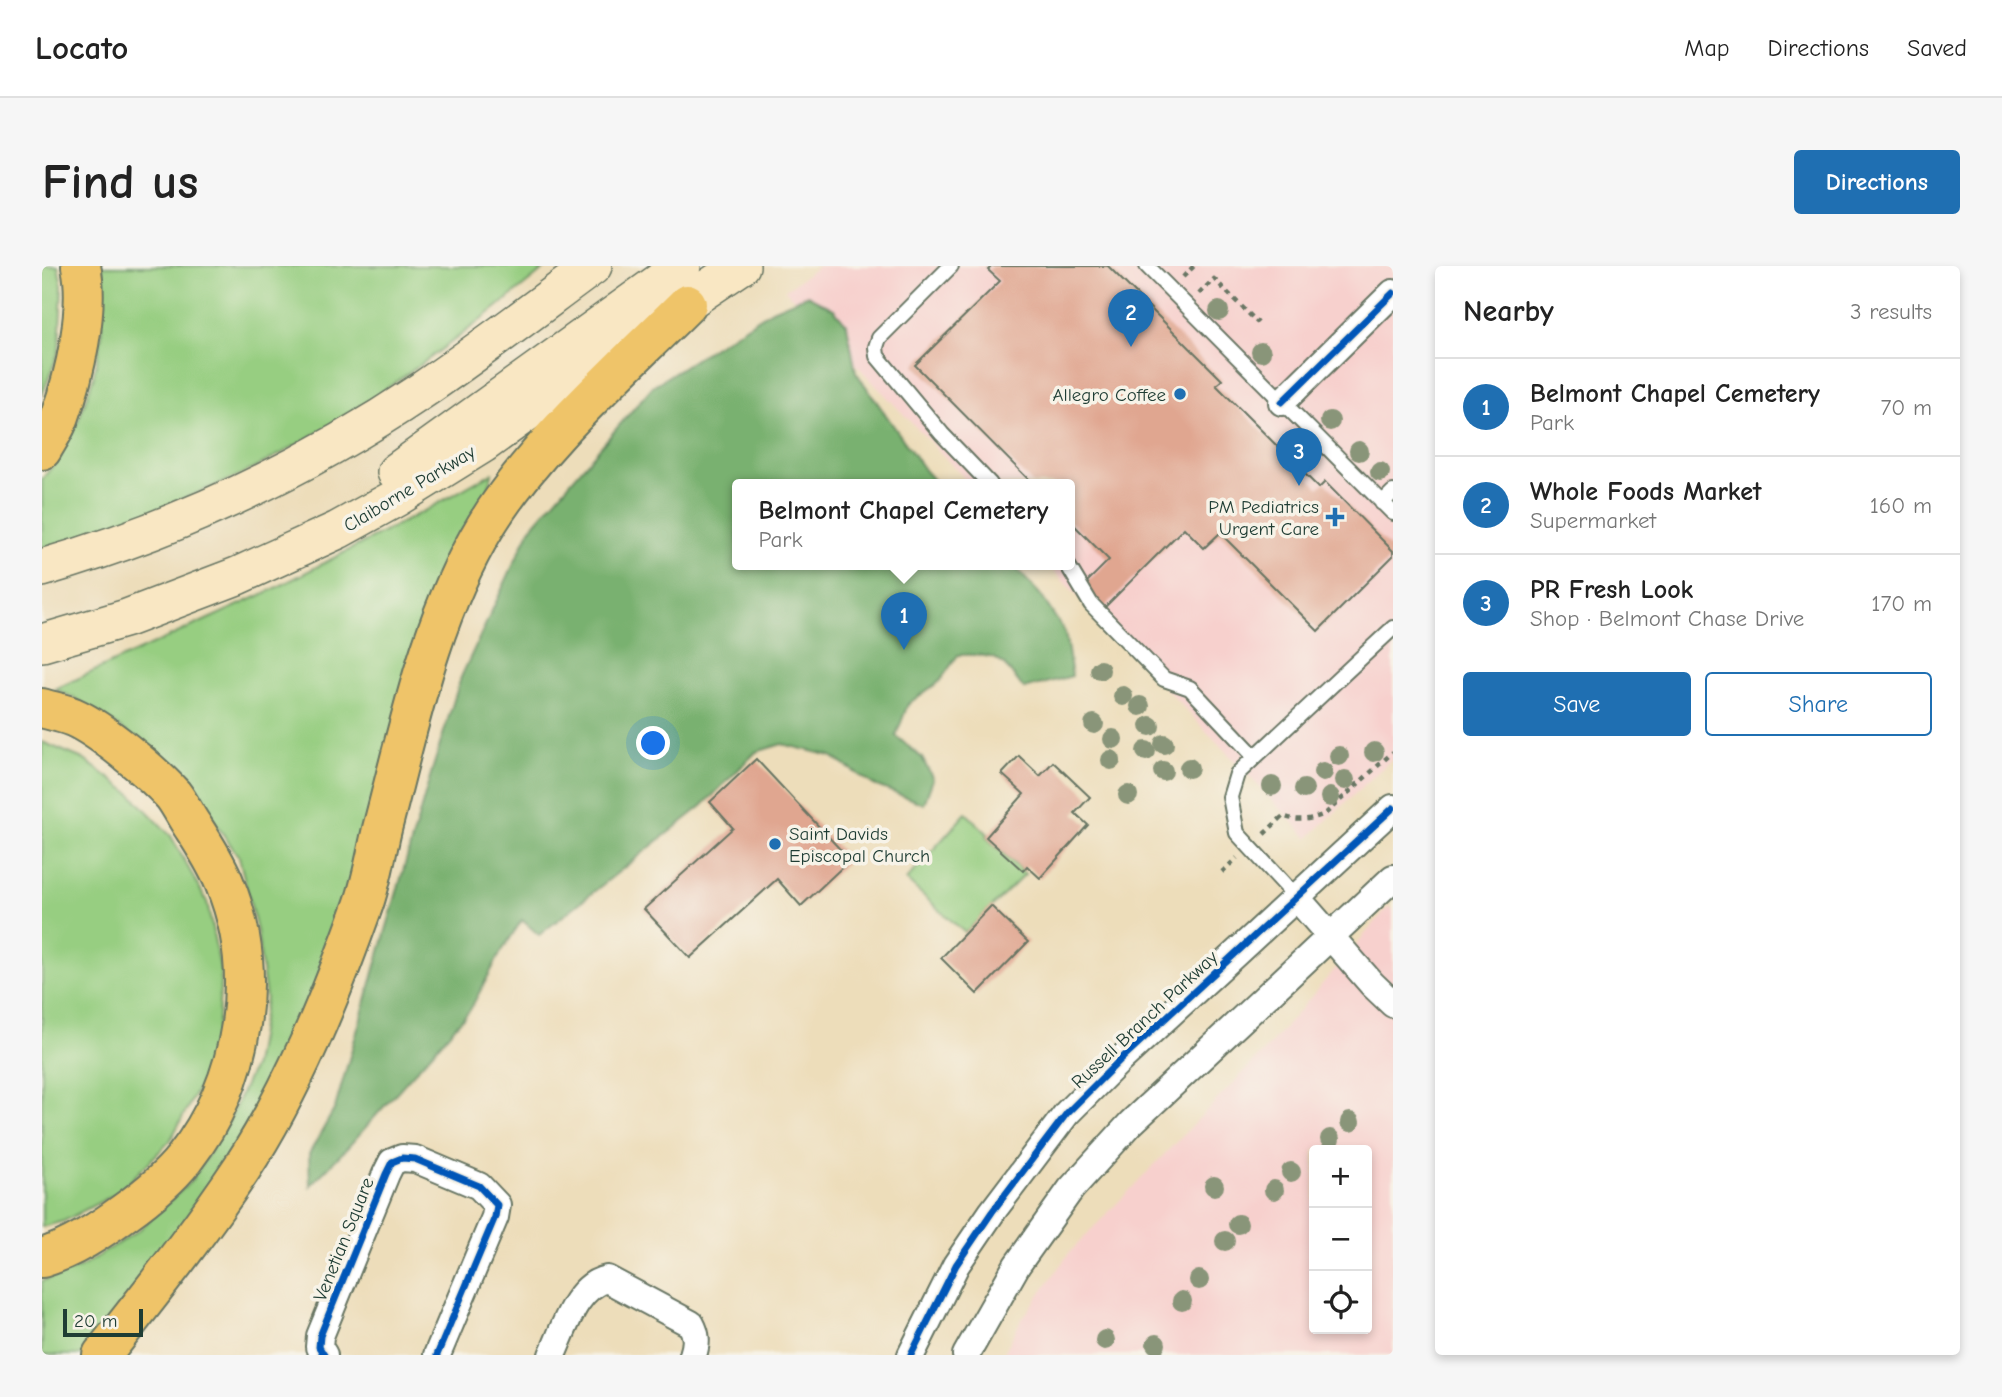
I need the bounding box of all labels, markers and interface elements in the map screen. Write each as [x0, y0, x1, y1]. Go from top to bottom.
text: Locato [35, 29, 128, 67]
text: Map [1684, 34, 1730, 62]
text: Directions [1768, 34, 1869, 62]
text: Saved [1907, 34, 1967, 62]
button: Directions [1794, 150, 1960, 214]
text: Find us [42, 154, 198, 210]
pin: 2 [1108, 289, 1154, 347]
text: Nearby [1463, 294, 1554, 329]
text: 3 results [1850, 298, 1932, 325]
text: Belmont Chapel Cemetery [1530, 379, 1820, 409]
place label: Allegro Coffee [1052, 384, 1166, 406]
marker: Allegro Coffee [1172, 386, 1188, 402]
text: 1 [1481, 394, 1491, 421]
text: 70 m [1880, 394, 1932, 421]
text: Park [1530, 409, 1574, 436]
pin: 3 [1276, 428, 1322, 486]
street label: Claiborne Parkway [340, 441, 480, 537]
text: Whole Foods Market [1530, 477, 1761, 507]
popup [732, 479, 1075, 570]
text: 2 [1480, 492, 1492, 519]
text: 160 m [1870, 492, 1932, 519]
text: Belmont Chapel Cemetery [758, 496, 1049, 526]
place label: PM Pediatrics Urgent Care [1208, 496, 1319, 540]
marker: PM Pediatrics Urgent Care [1325, 507, 1345, 527]
text: Supermarket [1530, 507, 1656, 534]
text: Park [758, 526, 803, 553]
text: PR Fresh Look [1530, 575, 1693, 605]
text: 3 [1480, 590, 1492, 617]
text: 170 m [1871, 590, 1932, 617]
pin: 1 [881, 592, 927, 650]
text: Shop · Belmont Chase Drive [1530, 605, 1804, 632]
button: Save [1463, 672, 1691, 736]
button: Share [1705, 672, 1932, 736]
your location [636, 726, 670, 760]
place label: Saint Davids Episcopal Church [789, 823, 930, 867]
marker: Saint Davids Episcopal Church [767, 836, 783, 852]
street label: Russell Branch Parkway [1067, 946, 1223, 1093]
map controls [1309, 1145, 1372, 1334]
button: + [1309, 1145, 1372, 1208]
street label: Venetian Square [309, 1174, 379, 1304]
button: − [1309, 1208, 1372, 1271]
button: locate [1309, 1271, 1372, 1334]
scale bar [63, 1306, 144, 1338]
text: 20 m [74, 1310, 118, 1332]

